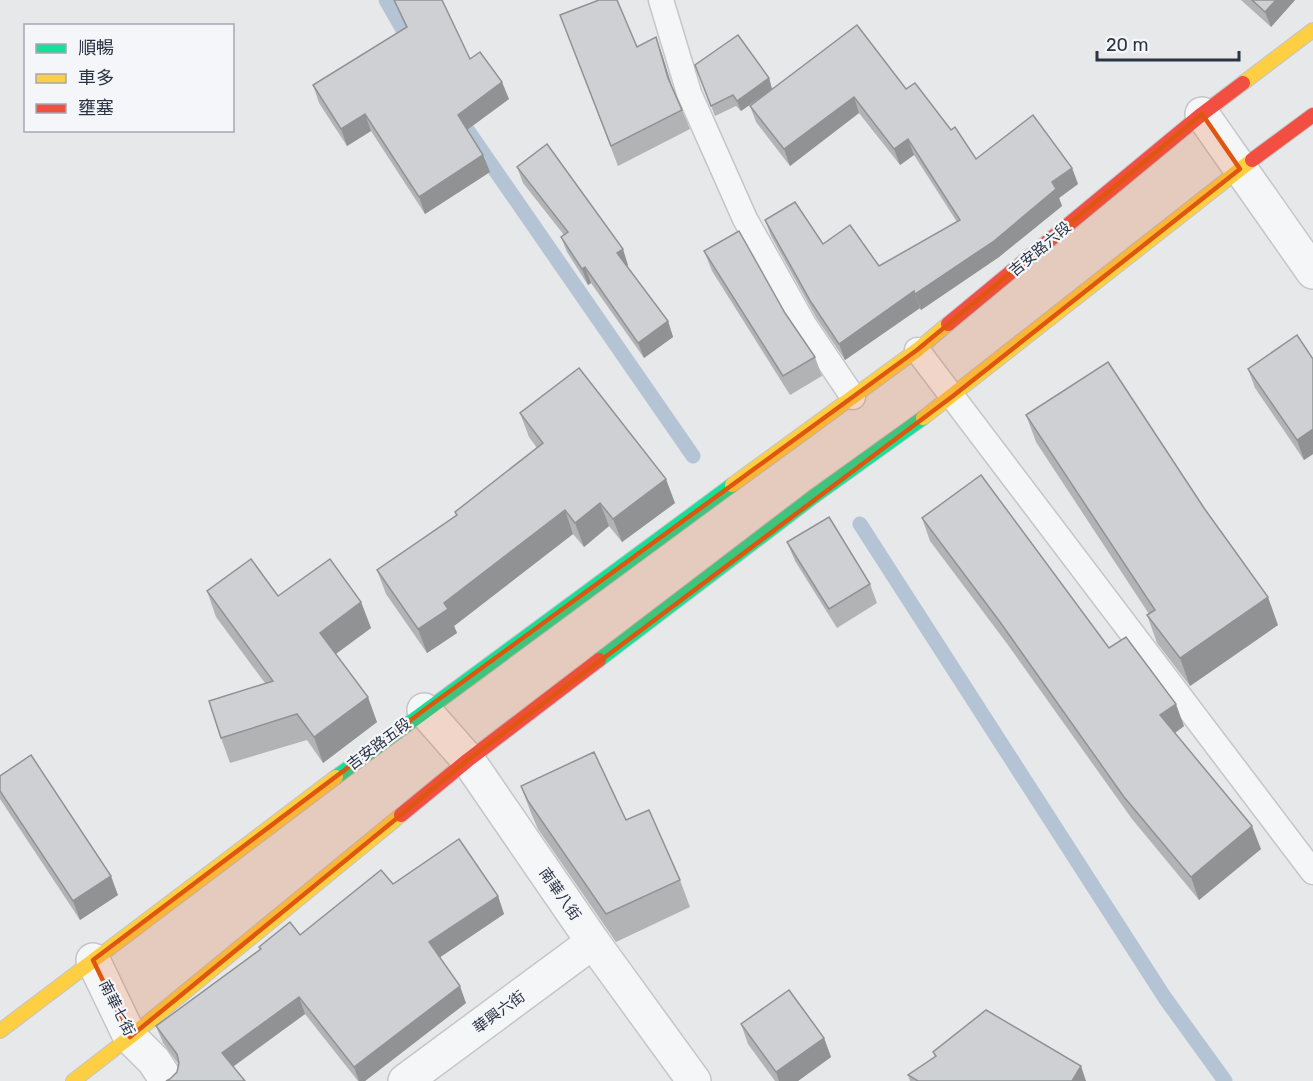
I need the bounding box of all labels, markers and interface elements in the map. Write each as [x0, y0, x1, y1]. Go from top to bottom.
legend [24, 24, 234, 132]
scale bar [1097, 24, 1240, 62]
text: 20 m [1106, 34, 1148, 56]
text: 順暢 [78, 37, 114, 59]
text: 車多 [78, 67, 114, 89]
text: 壅塞 [78, 97, 114, 119]
street label: 吉安路六段 [1005, 218, 1075, 280]
street label: 吉安路五段 [344, 714, 414, 774]
street label: 南華八街 [535, 864, 585, 924]
street label: 南華七街 [95, 977, 139, 1039]
street label: 華興六街 [469, 987, 529, 1037]

